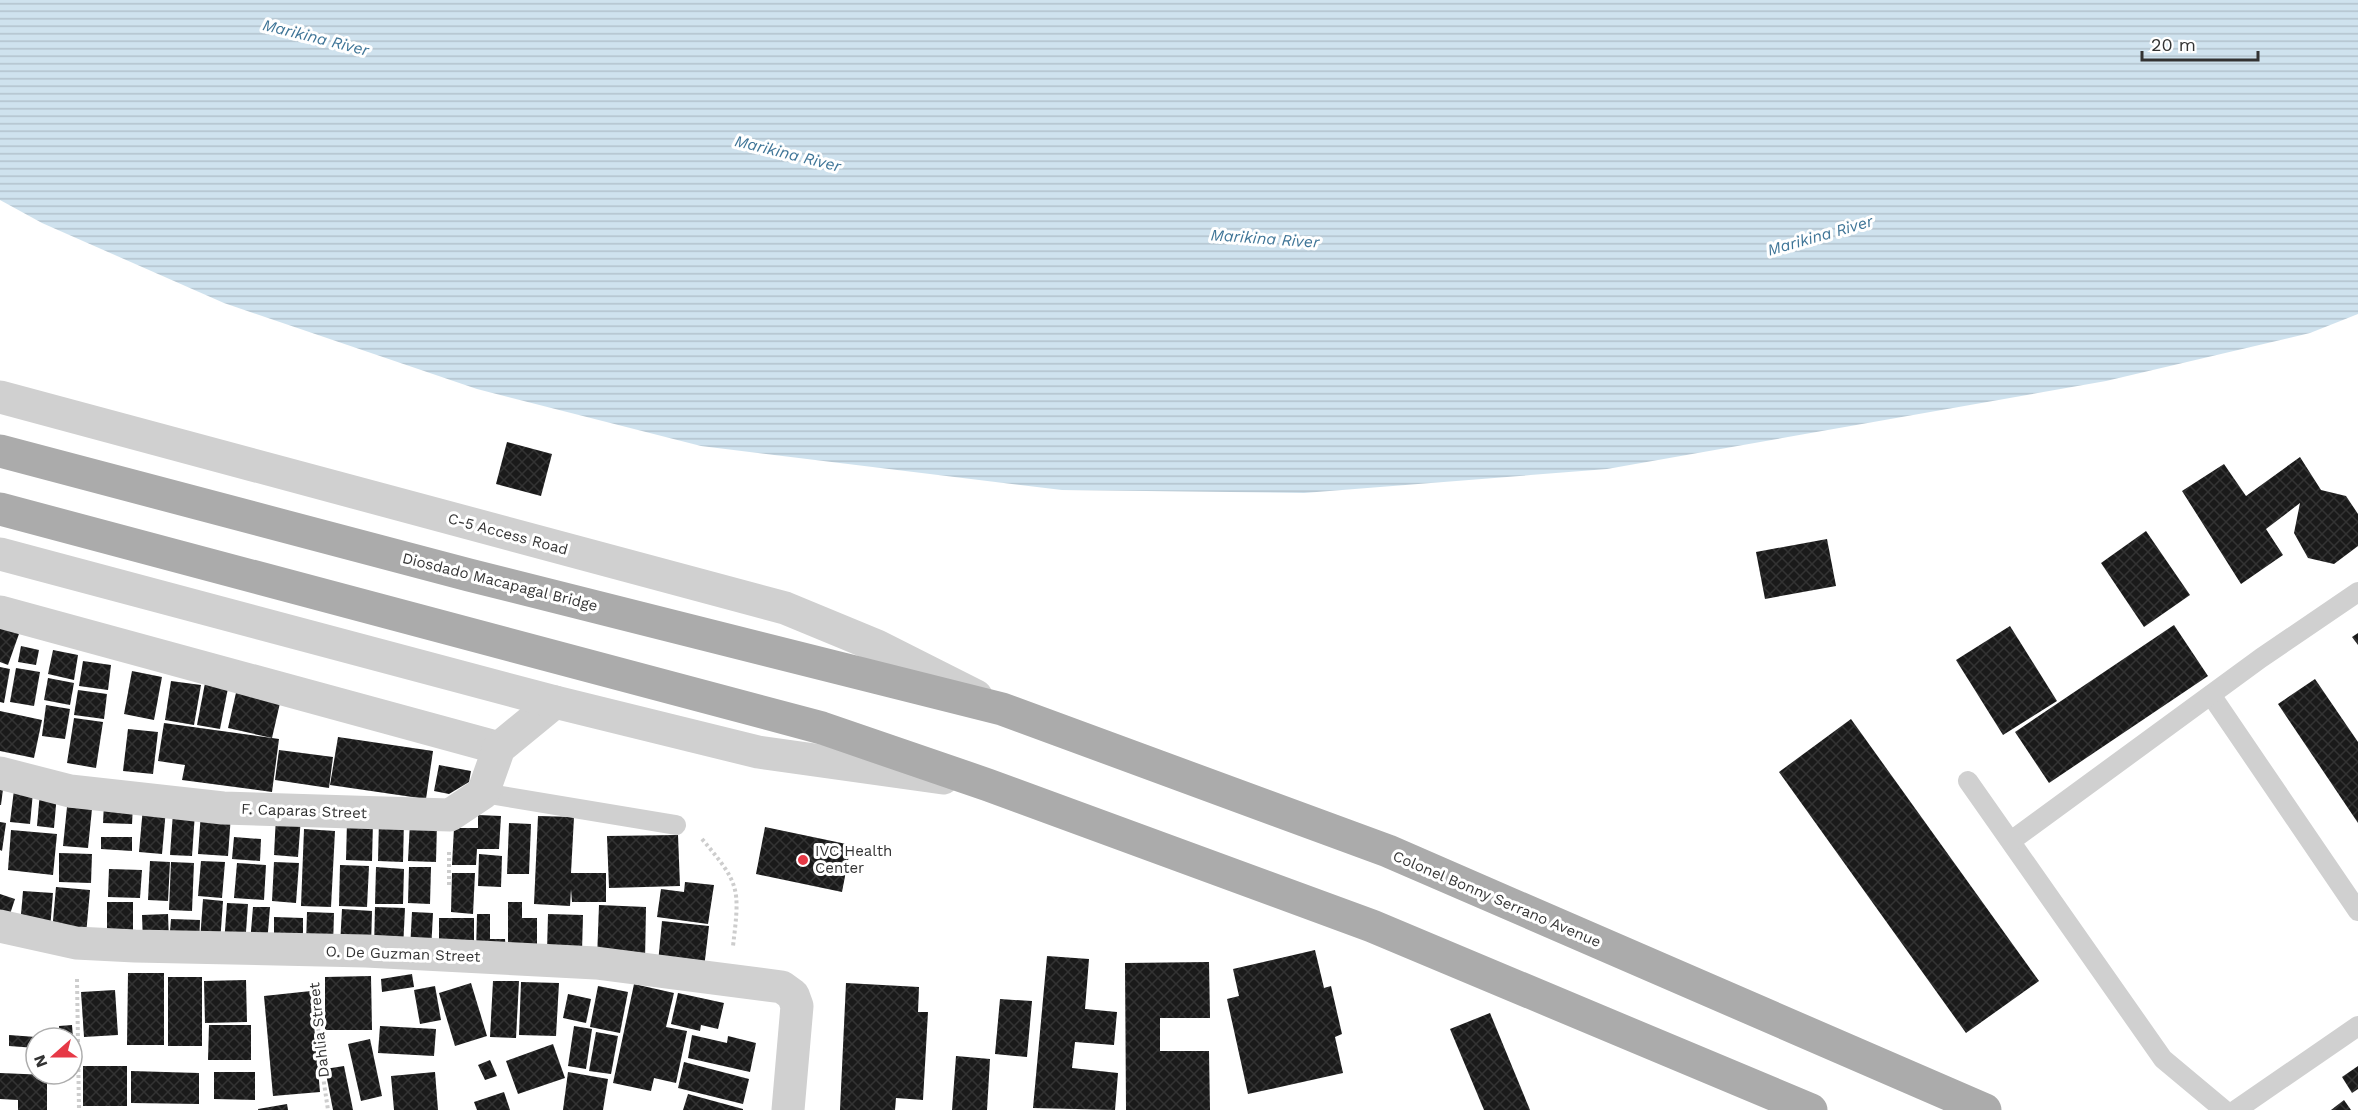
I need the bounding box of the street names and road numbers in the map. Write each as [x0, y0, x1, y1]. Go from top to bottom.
street label: C-5 Access Road [446, 509, 570, 559]
street label: Diosdado Macapagal Bridge [400, 549, 600, 615]
street label: F. Caparas Street [241, 800, 368, 822]
street label: Colonel Bonny Serrano Avenue [1390, 847, 1604, 951]
street label: O. De Guzman Street [325, 942, 481, 966]
street label: Dahlia Street [305, 981, 333, 1078]

